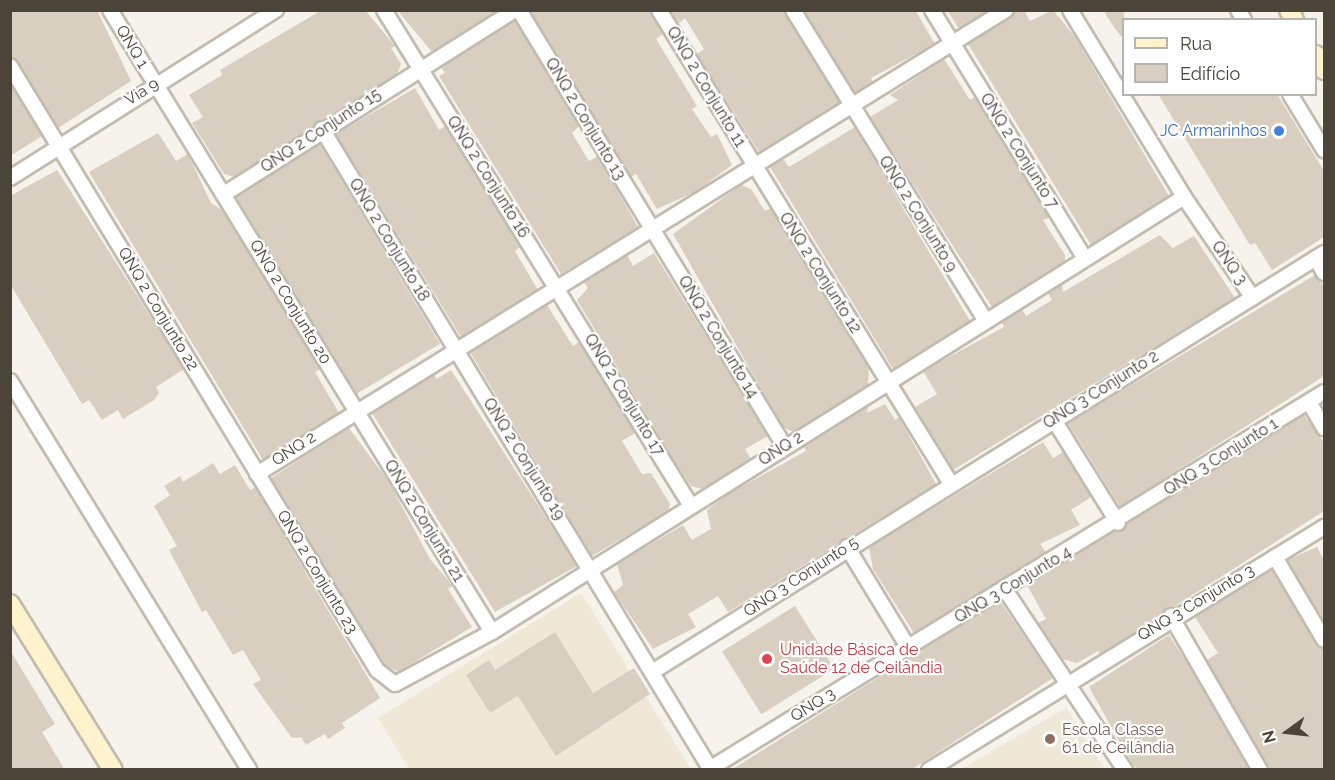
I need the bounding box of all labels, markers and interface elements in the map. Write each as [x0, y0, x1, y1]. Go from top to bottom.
legend [1122, 18, 1317, 96]
street label: QNQ 1 [112, 22, 152, 72]
street label: QNQ 2 Conjunto 11 [662, 23, 750, 151]
text: Rua [1180, 33, 1212, 54]
street label: QNQ 2 Conjunto 13 [541, 54, 629, 184]
text: Edifício [1180, 63, 1240, 84]
street label: Via 9 [121, 74, 163, 110]
street label: QNQ 2 Conjunto 15 [257, 85, 385, 177]
street label: QNQ 2 Conjunto 7 [976, 90, 1062, 212]
street label: QNQ 2 Conjunto 16 [443, 112, 533, 242]
place label: JC Armarinhos [1159, 121, 1267, 141]
marker: JC Armarinhos [1272, 124, 1286, 138]
street label: QNQ 2 Conjunto 9 [875, 152, 961, 276]
street label: QNQ 2 Conjunto 18 [345, 175, 433, 305]
street label: QNQ 2 Conjunto 12 [775, 209, 865, 337]
street label: QNQ 2 Conjunto 20 [245, 236, 335, 368]
street label: QNQ 3 [1207, 237, 1251, 289]
street label: QNQ 2 Conjunto 22 [114, 244, 202, 374]
street label: QNQ 2 Conjunto 14 [674, 272, 762, 402]
street label: QNQ 2 Conjunto 17 [580, 330, 668, 460]
street label: QNQ 3 Conjunto 2 [1040, 347, 1162, 433]
street label: QNQ 2 Conjunto 19 [479, 395, 569, 523]
street label: QNQ 3 Conjunto 1 [1160, 414, 1282, 500]
street label: QNQ 2 [268, 428, 320, 470]
street label: QNQ 2 [755, 428, 807, 470]
street label: QNQ 2 Conjunto 21 [380, 456, 468, 586]
street label: QNQ 2 Conjunto 23 [273, 507, 361, 637]
street label: QNQ 3 Conjunto 5 [740, 533, 862, 621]
street label: QNQ 3 Conjunto 4 [951, 543, 1075, 627]
street label: QNQ 3 Conjunto 3 [1134, 561, 1258, 645]
place label: Unidade Básica de Saúde 12 de Ceilândia [780, 640, 942, 678]
marker: Unidade Básica de Saúde 12 de Ceilândia [758, 650, 776, 668]
street label: QNQ 3 [787, 684, 839, 726]
north arrow [1257, 702, 1317, 762]
place label: Escola Classe 61 de Ceilândia [1062, 720, 1174, 758]
text: N [1258, 728, 1280, 745]
marker: Escola Classe 61 de Ceilândia [1043, 732, 1057, 746]

